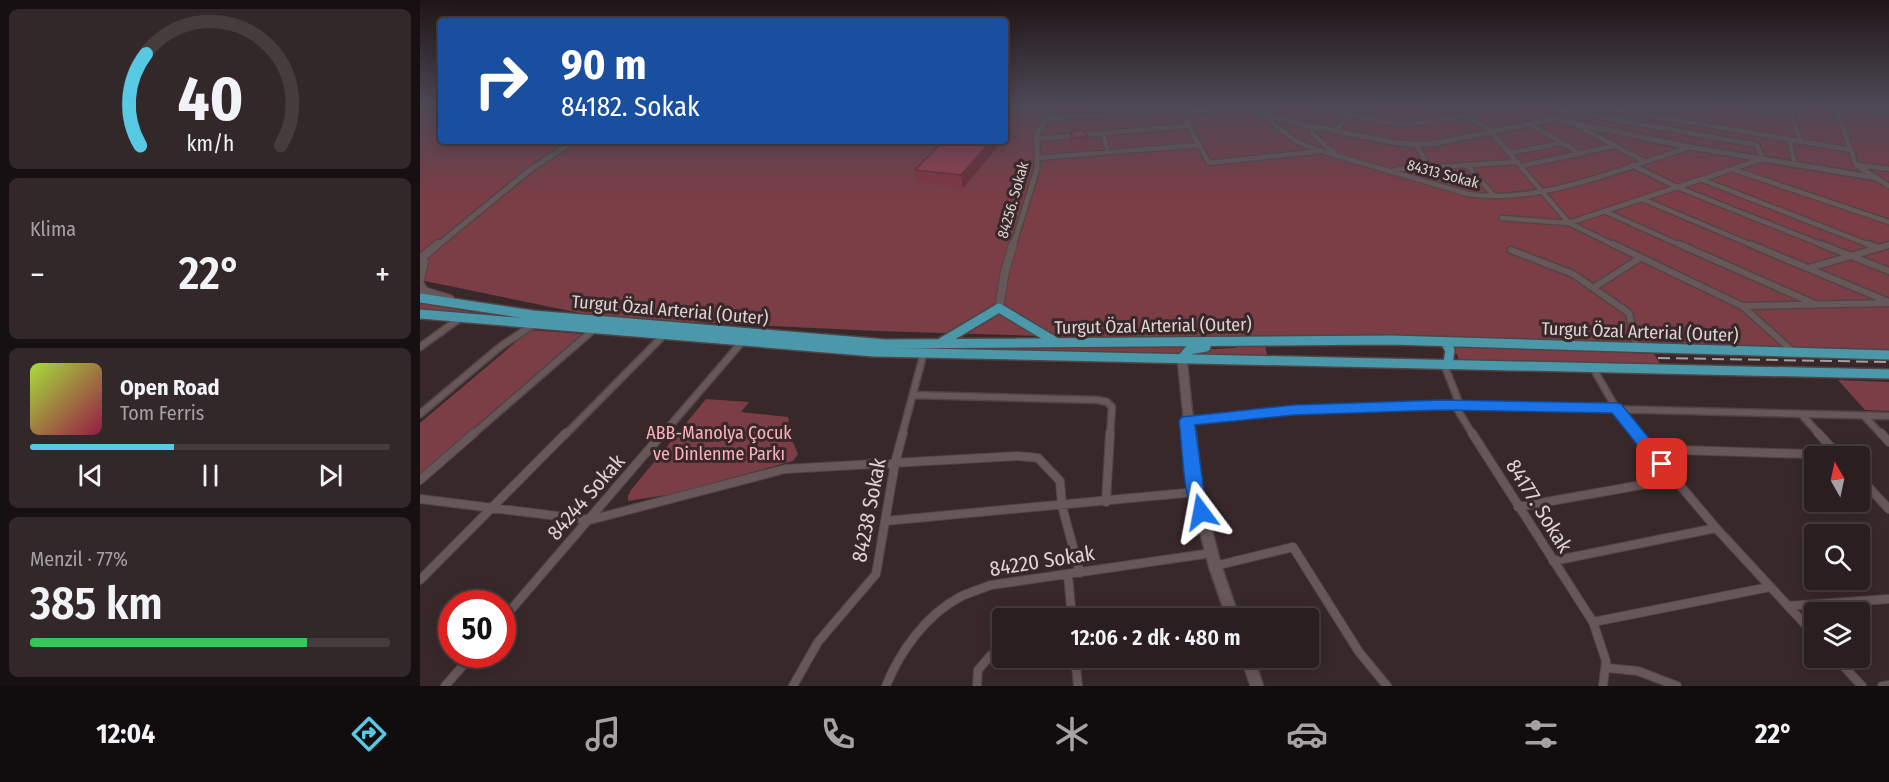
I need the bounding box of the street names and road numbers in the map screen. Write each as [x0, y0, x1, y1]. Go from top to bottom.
street label: 84313 Sokak [1405, 156, 1481, 192]
street label: 84256. Sokak [994, 160, 1032, 240]
street label: Turgut Özal Arterial (Outer) [571, 290, 769, 330]
street label: Turgut Özal Arterial (Outer) [1054, 313, 1252, 339]
street label: Turgut Özal Arterial (Outer) [1541, 318, 1739, 346]
street label: 84244 Sokak [542, 449, 631, 545]
street label: 84177. Sokak [1500, 455, 1578, 558]
street label: 84238 Sokak [846, 456, 892, 564]
street label: 84220 Sokak [988, 540, 1096, 582]

